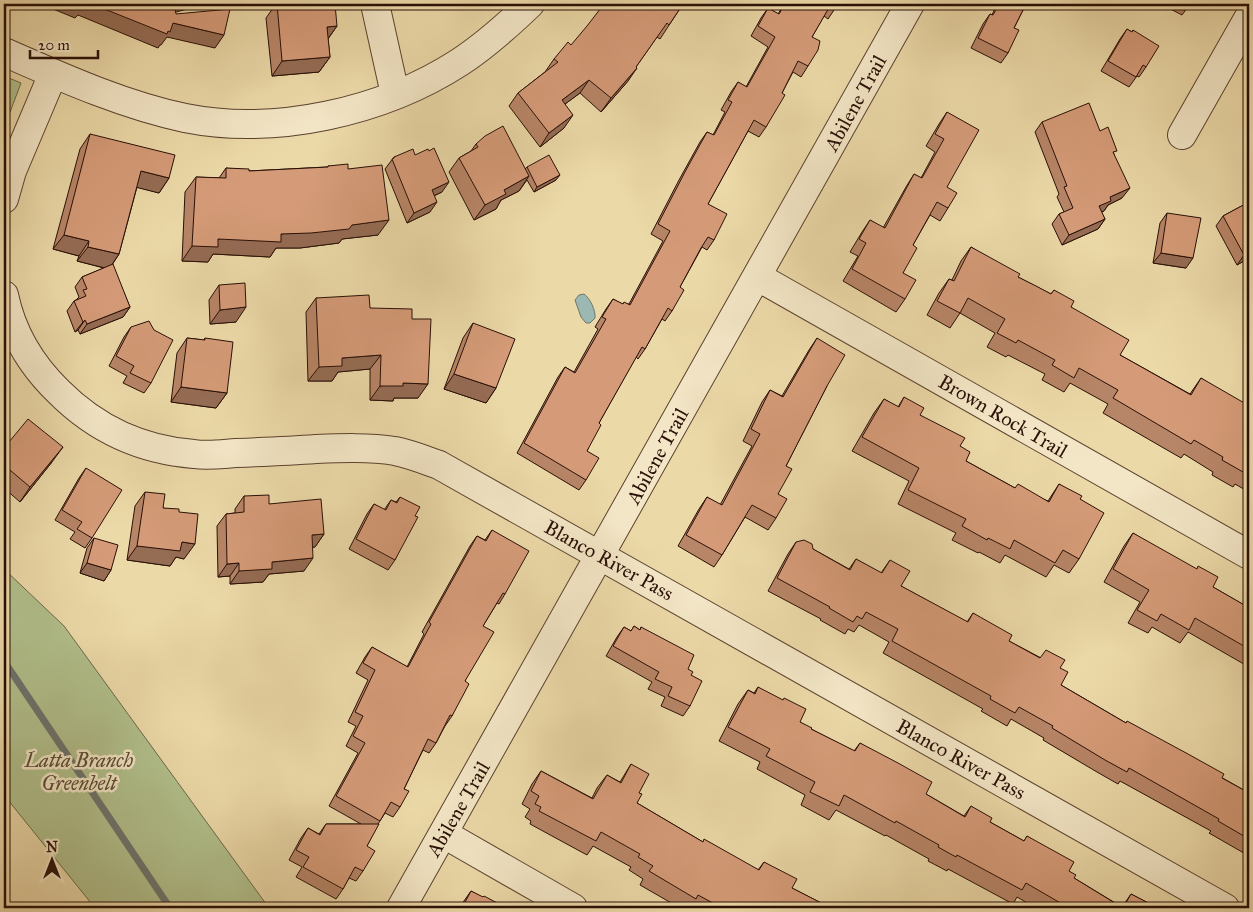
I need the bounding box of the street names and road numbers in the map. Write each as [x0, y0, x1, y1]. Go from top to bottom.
street label: Abilene Trail [818, 50, 891, 156]
street label: Brown Rock Trail [934, 369, 1072, 463]
street label: Abilene Trail [620, 403, 693, 509]
street label: Blanco River Pass [540, 515, 678, 605]
street label: Blanco River Pass [892, 714, 1030, 804]
street label: Abilene Trail [421, 757, 495, 862]

